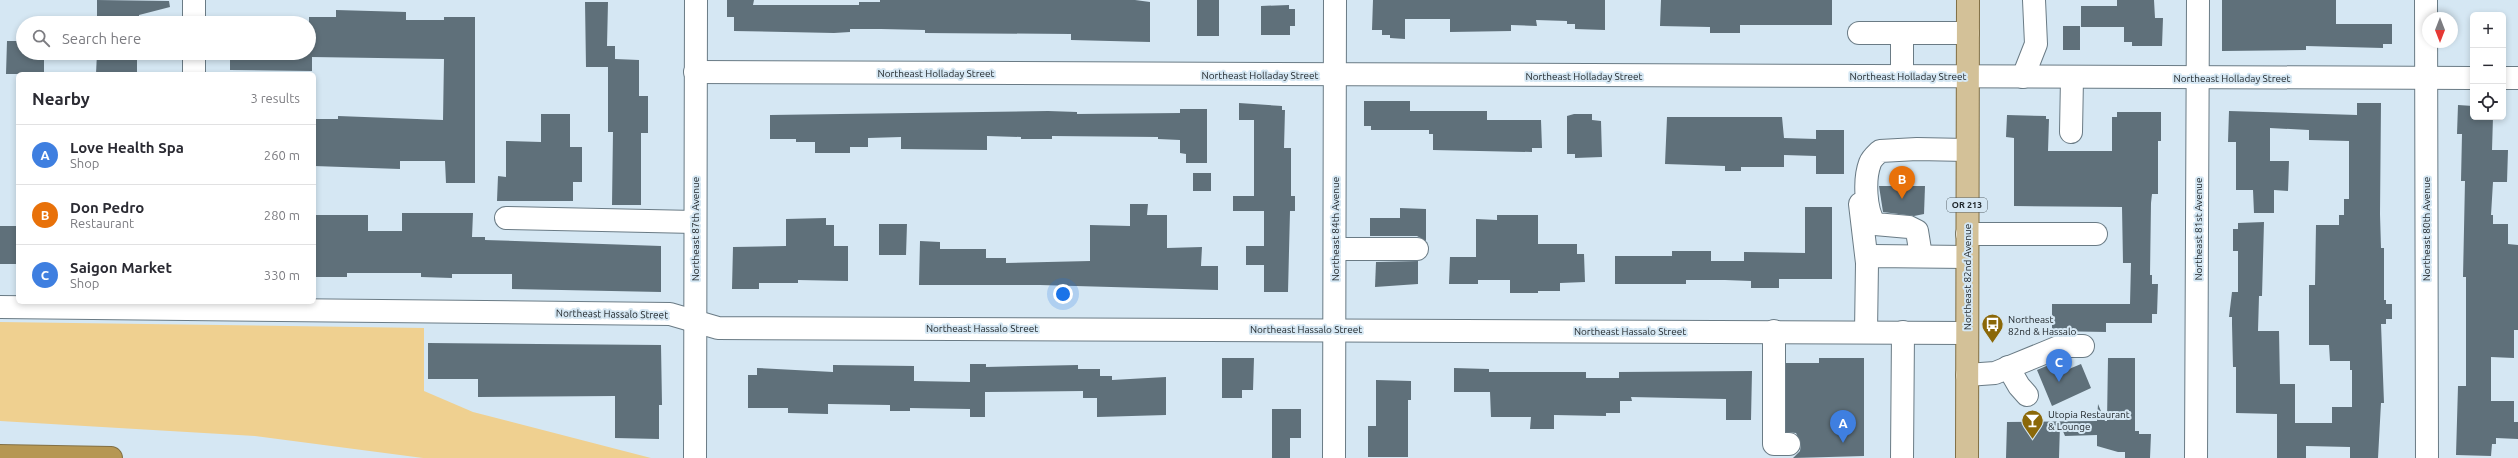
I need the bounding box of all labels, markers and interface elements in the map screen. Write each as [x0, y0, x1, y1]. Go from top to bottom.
north arrow [2422, 12, 2458, 48]
map controls [2470, 12, 2506, 120]
button: + [2470, 12, 2506, 48]
search box [16, 16, 316, 60]
icon: search [30, 27, 52, 49]
text: Search here [62, 30, 141, 47]
button: − [2470, 48, 2506, 84]
street label: Northeast Holladay Street [878, 68, 995, 79]
street label: Northeast Holladay Street [1202, 70, 1319, 81]
street label: Northeast Holladay Street [1526, 71, 1643, 82]
street label: Northeast Holladay Street [1850, 71, 1967, 82]
street label: Northeast Holladay Street [2174, 73, 2291, 84]
button: locate [2470, 84, 2506, 120]
text: Nearby [32, 89, 90, 108]
text: 3 results [250, 91, 300, 105]
text: Love Health Spa [70, 139, 184, 156]
text: A [40, 148, 50, 162]
text: 260 m [264, 148, 300, 162]
text: Shop [70, 156, 99, 170]
pin: B [1889, 166, 1915, 199]
street label: Northeast 87th Avenue [690, 177, 701, 281]
street label: Northeast 84th Avenue [1330, 177, 1341, 281]
street label: Northeast 81st Avenue [2193, 177, 2204, 281]
street label: Northeast 80th Avenue [2421, 177, 2432, 281]
road number: OR 213 [1947, 198, 1987, 212]
text: Don Pedro [70, 199, 144, 216]
text: B [41, 208, 49, 222]
text: 280 m [264, 208, 300, 222]
text: Restaurant [70, 216, 134, 230]
street label: Northeast 82nd Avenue [1962, 224, 1973, 330]
text: Saigon Market [70, 259, 172, 276]
text: C [41, 268, 49, 282]
text: 330 m [264, 268, 300, 282]
text: Shop [70, 276, 99, 290]
your location [1053, 284, 1073, 304]
street label: Northeast Hassalo Street [556, 308, 668, 320]
bus stop icon: Northeast 82nd & Hassalo [1980, 312, 2006, 345]
place label: Northeast 82nd & Hassalo [2008, 314, 2077, 337]
street label: Northeast Hassalo Street [926, 323, 1038, 334]
street label: Northeast Hassalo Street [1250, 324, 1362, 335]
street label: Northeast Hassalo Street [1574, 326, 1686, 337]
pin: C [2046, 349, 2072, 382]
bar icon: Utopia Restaurant & Lounge [2020, 407, 2046, 440]
place label: Utopia Restaurant & Lounge [2048, 409, 2130, 432]
pin: A [1830, 410, 1856, 443]

